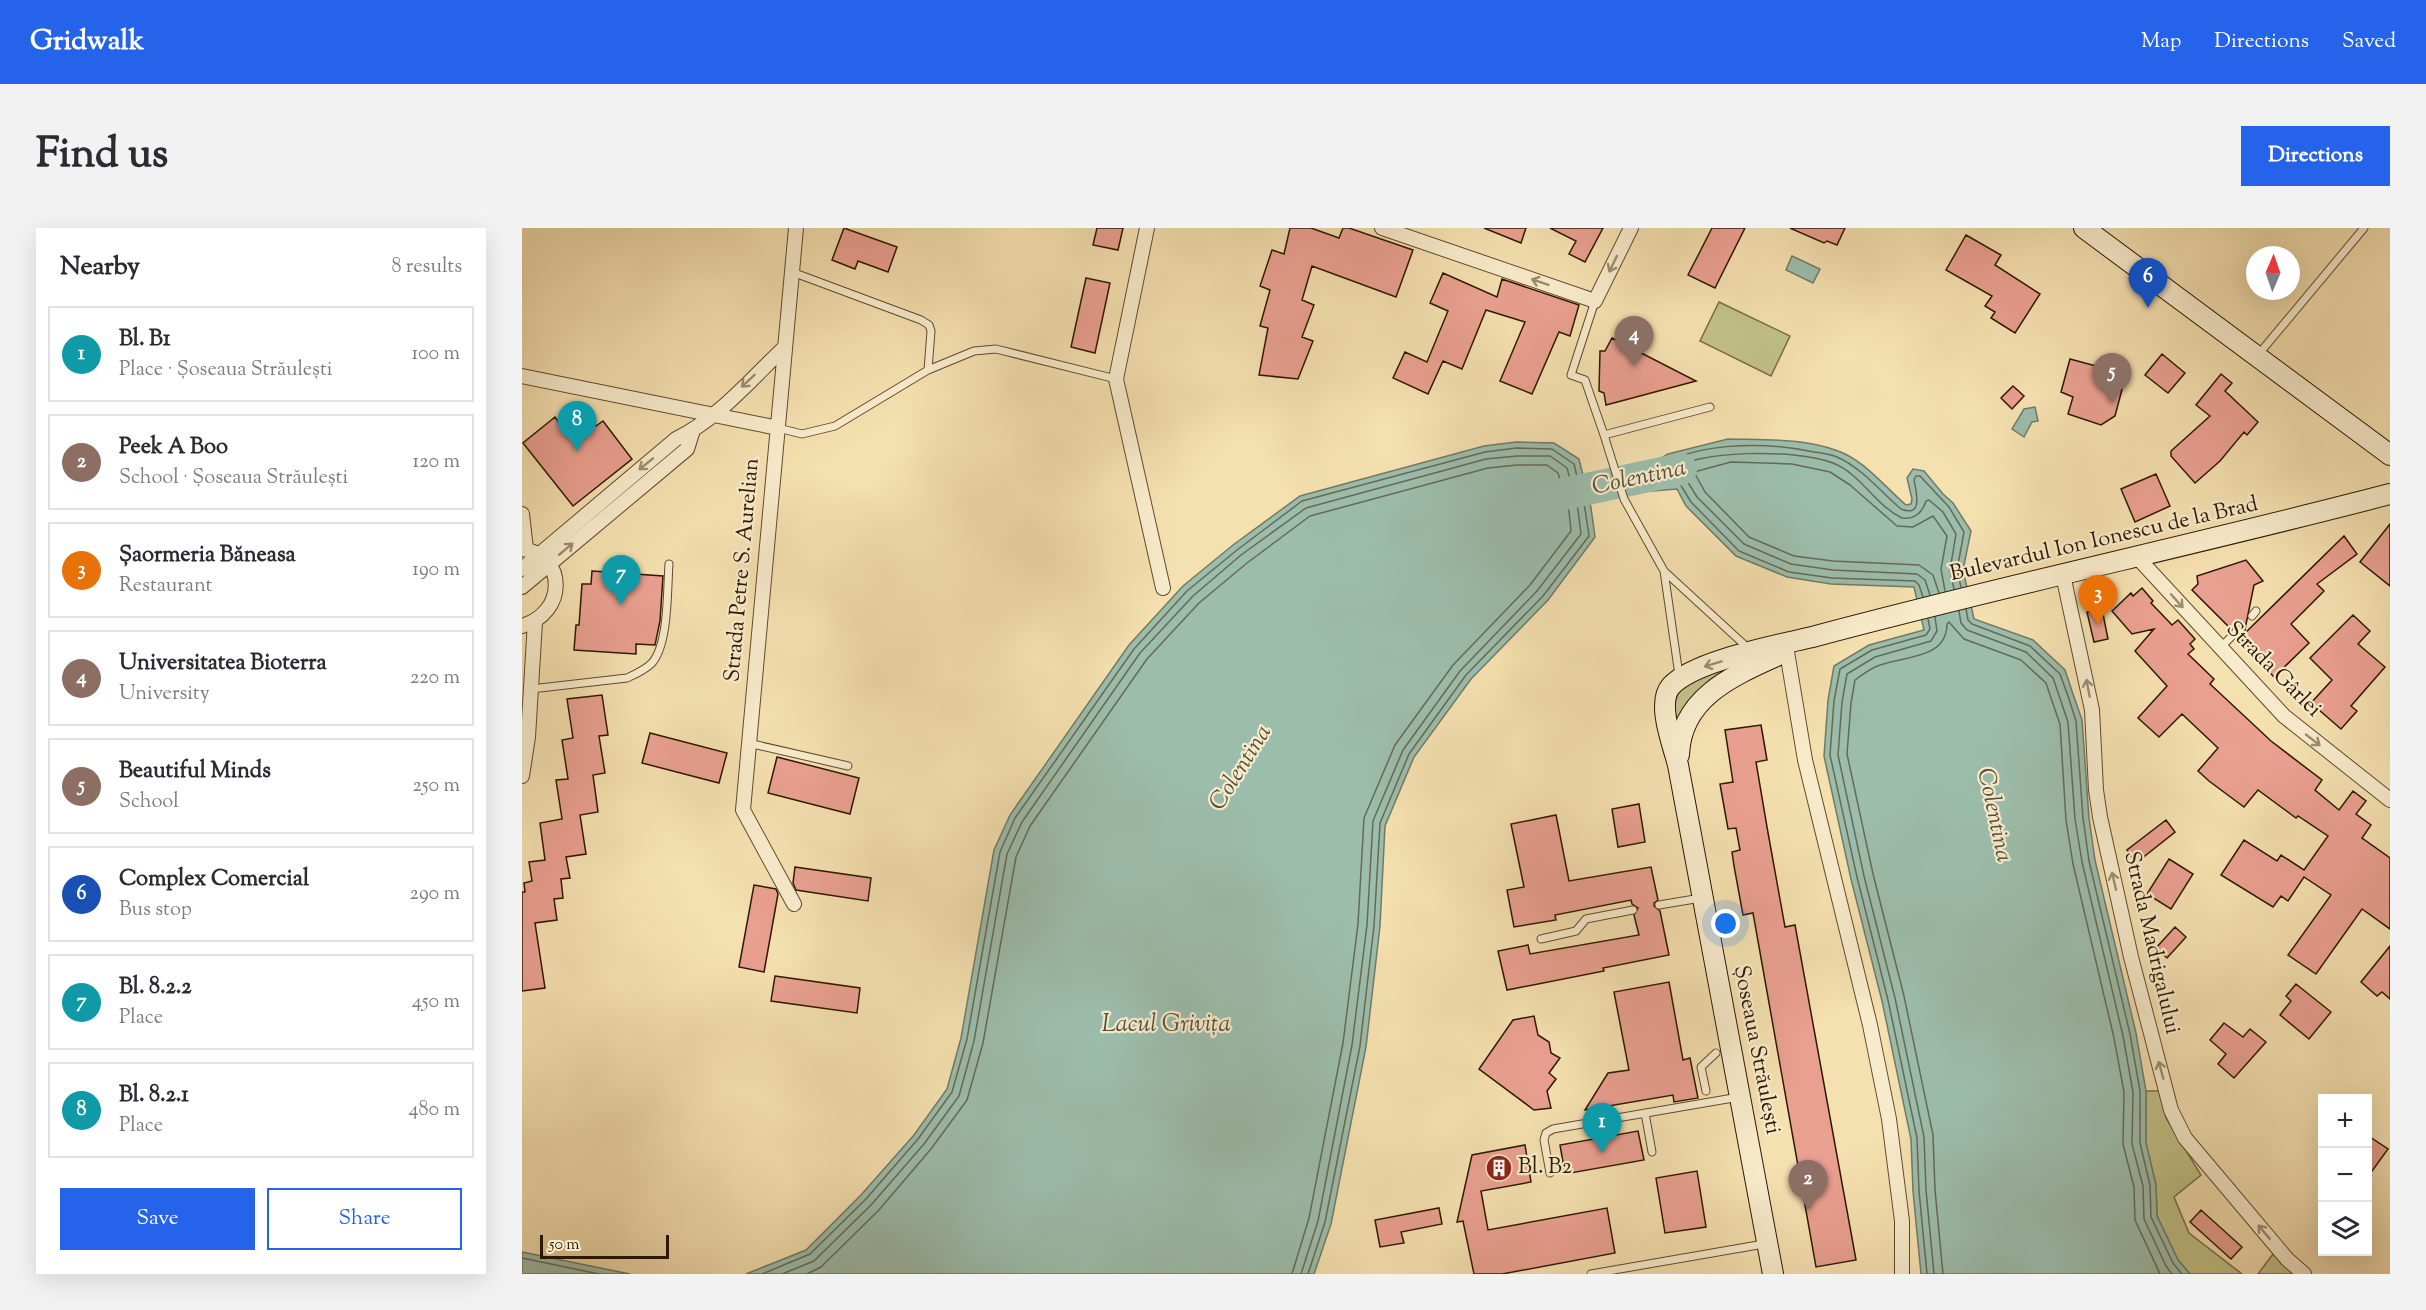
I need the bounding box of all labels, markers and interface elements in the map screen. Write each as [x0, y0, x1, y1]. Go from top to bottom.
text: Gridwalk [30, 22, 144, 62]
text: Map [2141, 27, 2181, 57]
text: Directions [2214, 27, 2309, 57]
text: Saved [2342, 27, 2396, 57]
text: Find us [36, 126, 168, 186]
button: Directions [2241, 126, 2390, 186]
north arrow [2246, 246, 2300, 300]
text: Nearby [60, 249, 140, 286]
text: 8 results [391, 253, 462, 282]
one-way arrow [1607, 255, 1619, 273]
pin: 6 [2128, 259, 2168, 308]
one-way arrow [1531, 276, 1550, 287]
pin: 4 [1614, 316, 1654, 366]
text: Bl. B1 [119, 324, 170, 356]
text: 1 [78, 340, 85, 369]
text: 100 m [411, 340, 460, 369]
pin: 5 [2092, 354, 2132, 403]
text: Place · Șoseaua Străulești [119, 356, 333, 385]
one-way arrow [741, 374, 756, 388]
pin: 8 [558, 402, 596, 451]
text: Peek A Boo [119, 432, 228, 464]
text: 2 [77, 448, 86, 477]
text: 120 m [412, 448, 460, 477]
water label: Colentina [1589, 451, 1689, 505]
one-way arrow [638, 457, 654, 470]
street label: Strada Petre S. Aurelian [717, 457, 769, 683]
text: School · Șoseaua Străulești [119, 464, 348, 493]
street label: Bulevardul Ion Ionescu de la Brad [1947, 489, 2261, 591]
text: Șaormeria Băneasa [119, 540, 296, 572]
one-way arrow [558, 543, 574, 556]
text: 3 [77, 556, 86, 585]
text: 190 m [412, 556, 460, 585]
pin: 7 [602, 556, 640, 605]
text: Restaurant [119, 572, 212, 601]
pin: 3 [2078, 576, 2118, 625]
one-way arrow [2170, 593, 2184, 608]
street label: Strada Gârlei [2218, 615, 2328, 725]
text: Universitatea Bioterra [119, 648, 327, 680]
one-way arrow [1704, 659, 1723, 670]
text: 4 [76, 664, 87, 693]
text: 220 m [410, 664, 460, 693]
one-way arrow [2082, 679, 2093, 698]
text: University [119, 680, 210, 709]
water label: Colentina [1201, 719, 1281, 817]
one-way arrow [2305, 733, 2321, 746]
text: Beautiful Minds [119, 756, 271, 788]
water label: Colentina [1967, 765, 2021, 865]
text: 5 [78, 772, 85, 801]
text: 250 m [412, 772, 460, 801]
text: School [119, 788, 179, 817]
street label: Strada Madrigalului [2114, 848, 2188, 1038]
text: Complex Comercial [119, 864, 309, 896]
one-way arrow [2108, 872, 2120, 891]
text: 6 [77, 880, 86, 909]
text: 290 m [410, 880, 460, 909]
text: Bus stop [119, 896, 192, 925]
your location [1711, 909, 1740, 938]
street label: Șoseaua Străulești [1724, 963, 1788, 1137]
text: Bl. 8.2.2 [119, 972, 192, 1004]
text: 7 [76, 988, 87, 1017]
text: 450 m [412, 988, 460, 1017]
text: Place [119, 1004, 163, 1033]
water label: Lacul Grivița [1101, 1008, 1231, 1042]
one-way arrow [2154, 1061, 2166, 1080]
text: Bl. 8.2.1 [119, 1080, 189, 1112]
map controls [2318, 1094, 2372, 1256]
button: + [2318, 1094, 2372, 1148]
text: 8 [77, 1096, 87, 1125]
text: 480 m [409, 1096, 460, 1125]
pin: 1 [1582, 1104, 1622, 1153]
text: Place [119, 1112, 163, 1141]
button: − [2318, 1148, 2372, 1202]
place label: Bl. B2 [1518, 1152, 1572, 1184]
building icon: Bl. B2 [1484, 1153, 1514, 1183]
pin: 2 [1788, 1160, 1828, 1210]
button: Save [60, 1188, 255, 1250]
button: Share [267, 1188, 462, 1250]
button: layers [2318, 1202, 2372, 1256]
one-way arrow [2257, 1225, 2271, 1240]
scale bar [540, 1232, 669, 1260]
text: 50 m [549, 1234, 580, 1257]

